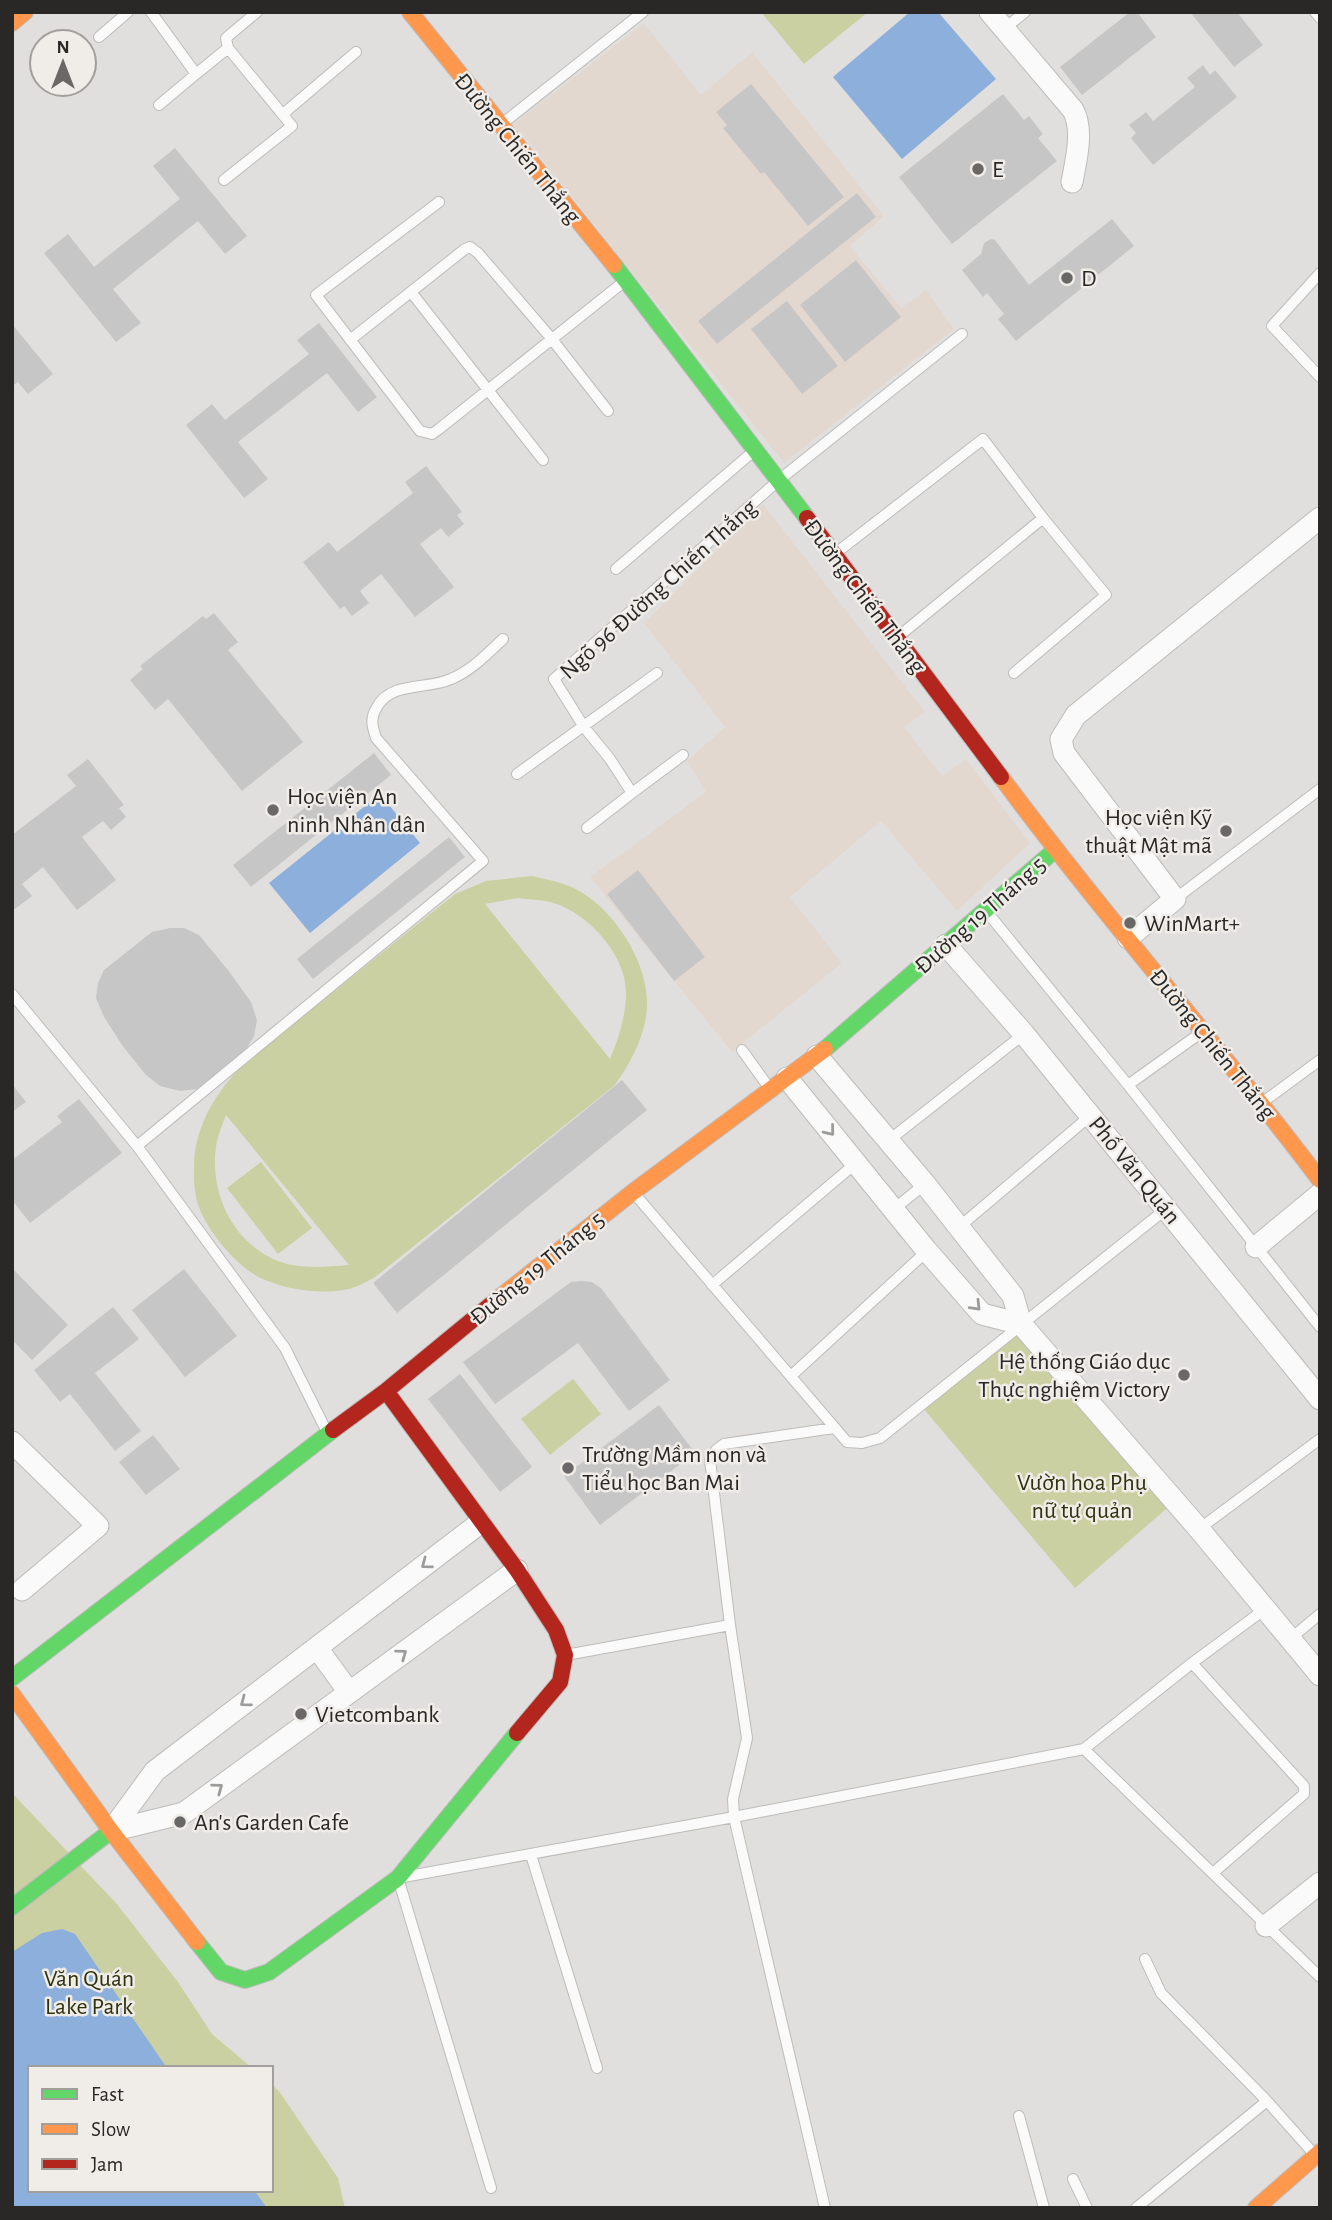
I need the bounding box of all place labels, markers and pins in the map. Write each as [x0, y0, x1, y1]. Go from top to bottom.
place label: E [992, 158, 1004, 182]
marker: E [970, 161, 986, 177]
place label: D [1081, 267, 1097, 291]
marker: D [1059, 270, 1075, 286]
place label: Học viện An ninh Nhân dân [287, 785, 426, 837]
marker: Học viện An ninh Nhân dân [265, 802, 281, 818]
place label: Học viện Kỹ thuật Mật mã [1085, 806, 1212, 858]
marker: Học viện Kỹ thuật Mật mã [1218, 823, 1234, 839]
place label: WinMart+ [1144, 912, 1240, 936]
marker: WinMart+ [1122, 915, 1138, 931]
place label: Hệ thống Giáo dục Thực nghiệm Victory [978, 1350, 1170, 1402]
marker: Hệ thống Giáo dục Thực nghiệm Victory [1176, 1367, 1192, 1383]
place label: Trường Mầm non và Tiểu học Ban Mai [582, 1443, 767, 1495]
marker: Trường Mầm non và Tiểu học Ban Mai [560, 1460, 576, 1476]
place label: Vietcombank [315, 1703, 439, 1727]
marker: Vietcombank [293, 1706, 309, 1722]
place label: An's Garden Cafe [194, 1811, 349, 1835]
marker: An's Garden Cafe [172, 1814, 188, 1830]

